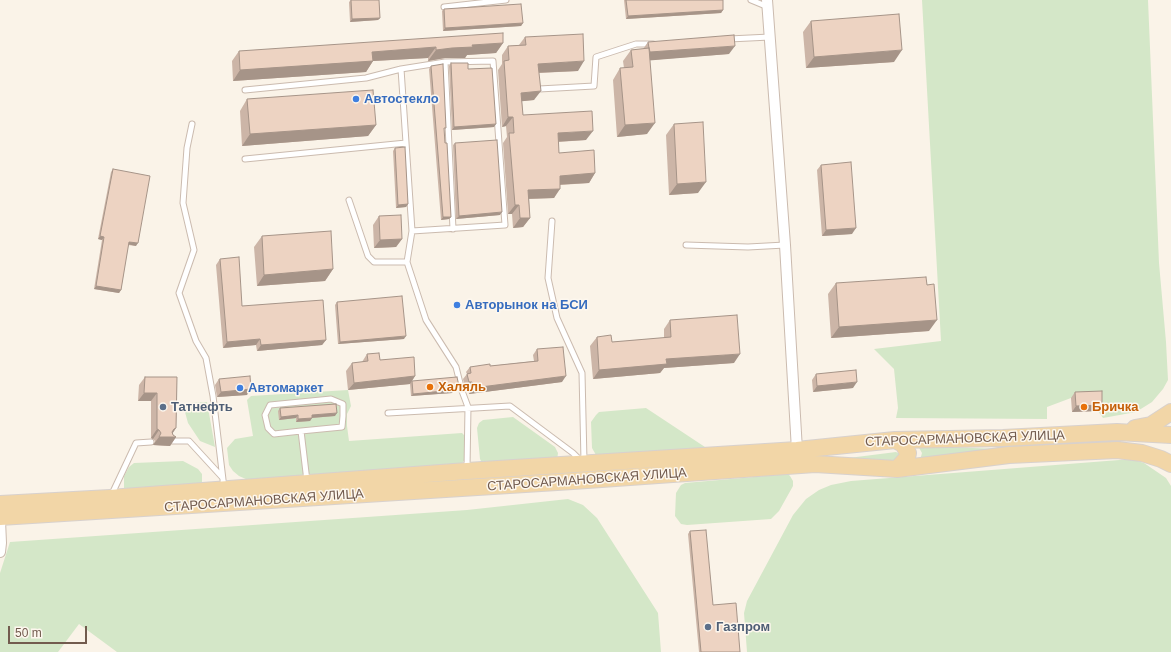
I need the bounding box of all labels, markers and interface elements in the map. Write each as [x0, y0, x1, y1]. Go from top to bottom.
place label: Автостекло [364, 91, 439, 107]
marker: Автостекло [351, 94, 361, 104]
place label: Авторынок на БСИ [465, 297, 588, 313]
marker: Авторынок на БСИ [452, 300, 462, 310]
place label: Халяль [438, 379, 486, 395]
place label: Автомаркет [248, 380, 324, 396]
marker: Халяль [425, 382, 435, 392]
marker: Автомаркет [235, 383, 245, 393]
place label: Татнефть [171, 399, 233, 415]
place label: Бричка [1092, 399, 1139, 415]
marker: Татнефть [158, 402, 168, 412]
marker: Бричка [1079, 402, 1089, 412]
street label: СТАРОСАРМАНОВСКАЯ УЛИЦА [865, 428, 1065, 450]
street label: СТАРОСАРМАНОВСКАЯ УЛИЦА [487, 465, 687, 495]
street label: СТАРОСАРМАНОВСКАЯ УЛИЦА [164, 486, 364, 516]
scale bar [10, 618, 89, 644]
place label: Газпром [716, 619, 770, 635]
marker: Газпром [703, 622, 713, 632]
text: 50 m [15, 626, 42, 640]

